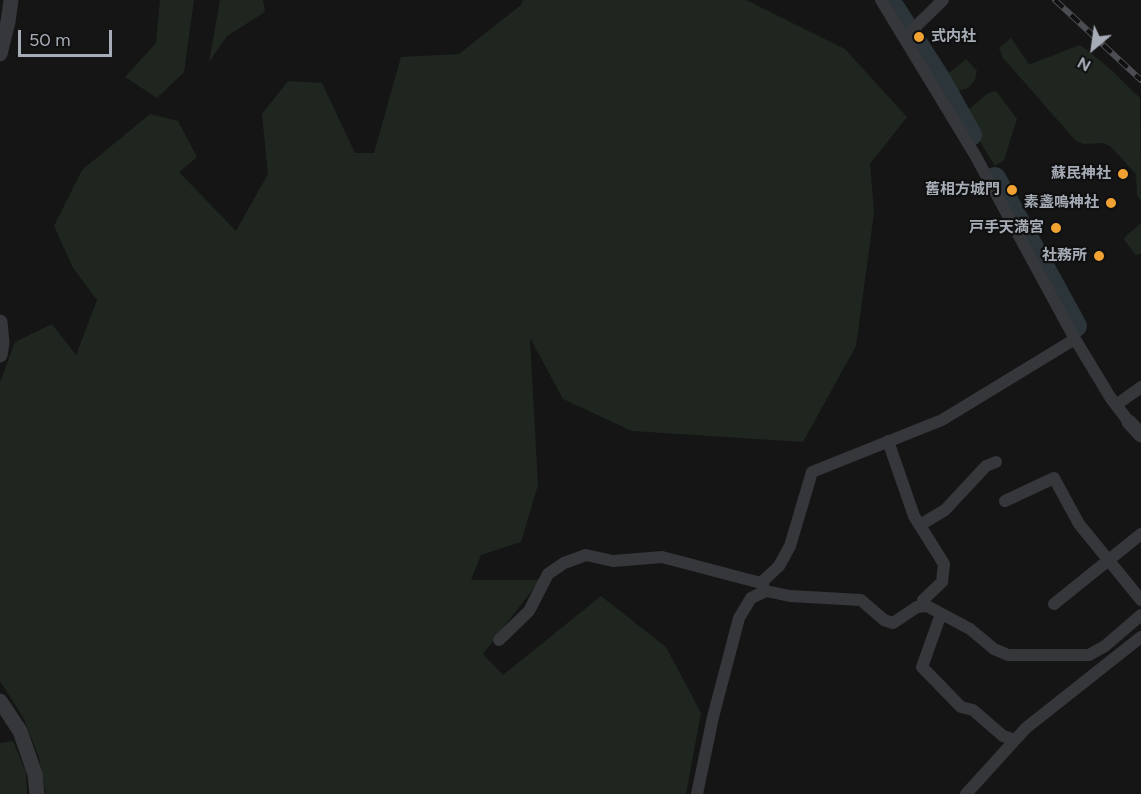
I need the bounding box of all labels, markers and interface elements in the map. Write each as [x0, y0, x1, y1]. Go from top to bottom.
scale bar [21, 18, 116, 56]
north arrow [1063, 18, 1123, 78]
place label: 式内社 [931, 28, 976, 46]
text: 50 m [29, 29, 71, 51]
marker: 式内社 [912, 30, 926, 44]
text: N [1074, 53, 1094, 75]
place label: 蘇民神社 [1051, 165, 1111, 183]
marker: 蘇民神社 [1116, 167, 1130, 181]
place label: 舊相方城門 [925, 181, 1000, 199]
marker: 舊相方城門 [1005, 183, 1019, 197]
place label: 素盞嗚神社 [1024, 194, 1099, 212]
marker: 素盞嗚神社 [1104, 196, 1118, 210]
place label: 戸手天満宮 [969, 219, 1044, 237]
marker: 戸手天満宮 [1049, 221, 1063, 235]
place label: 社務所 [1042, 247, 1087, 265]
marker: 社務所 [1092, 249, 1106, 263]

